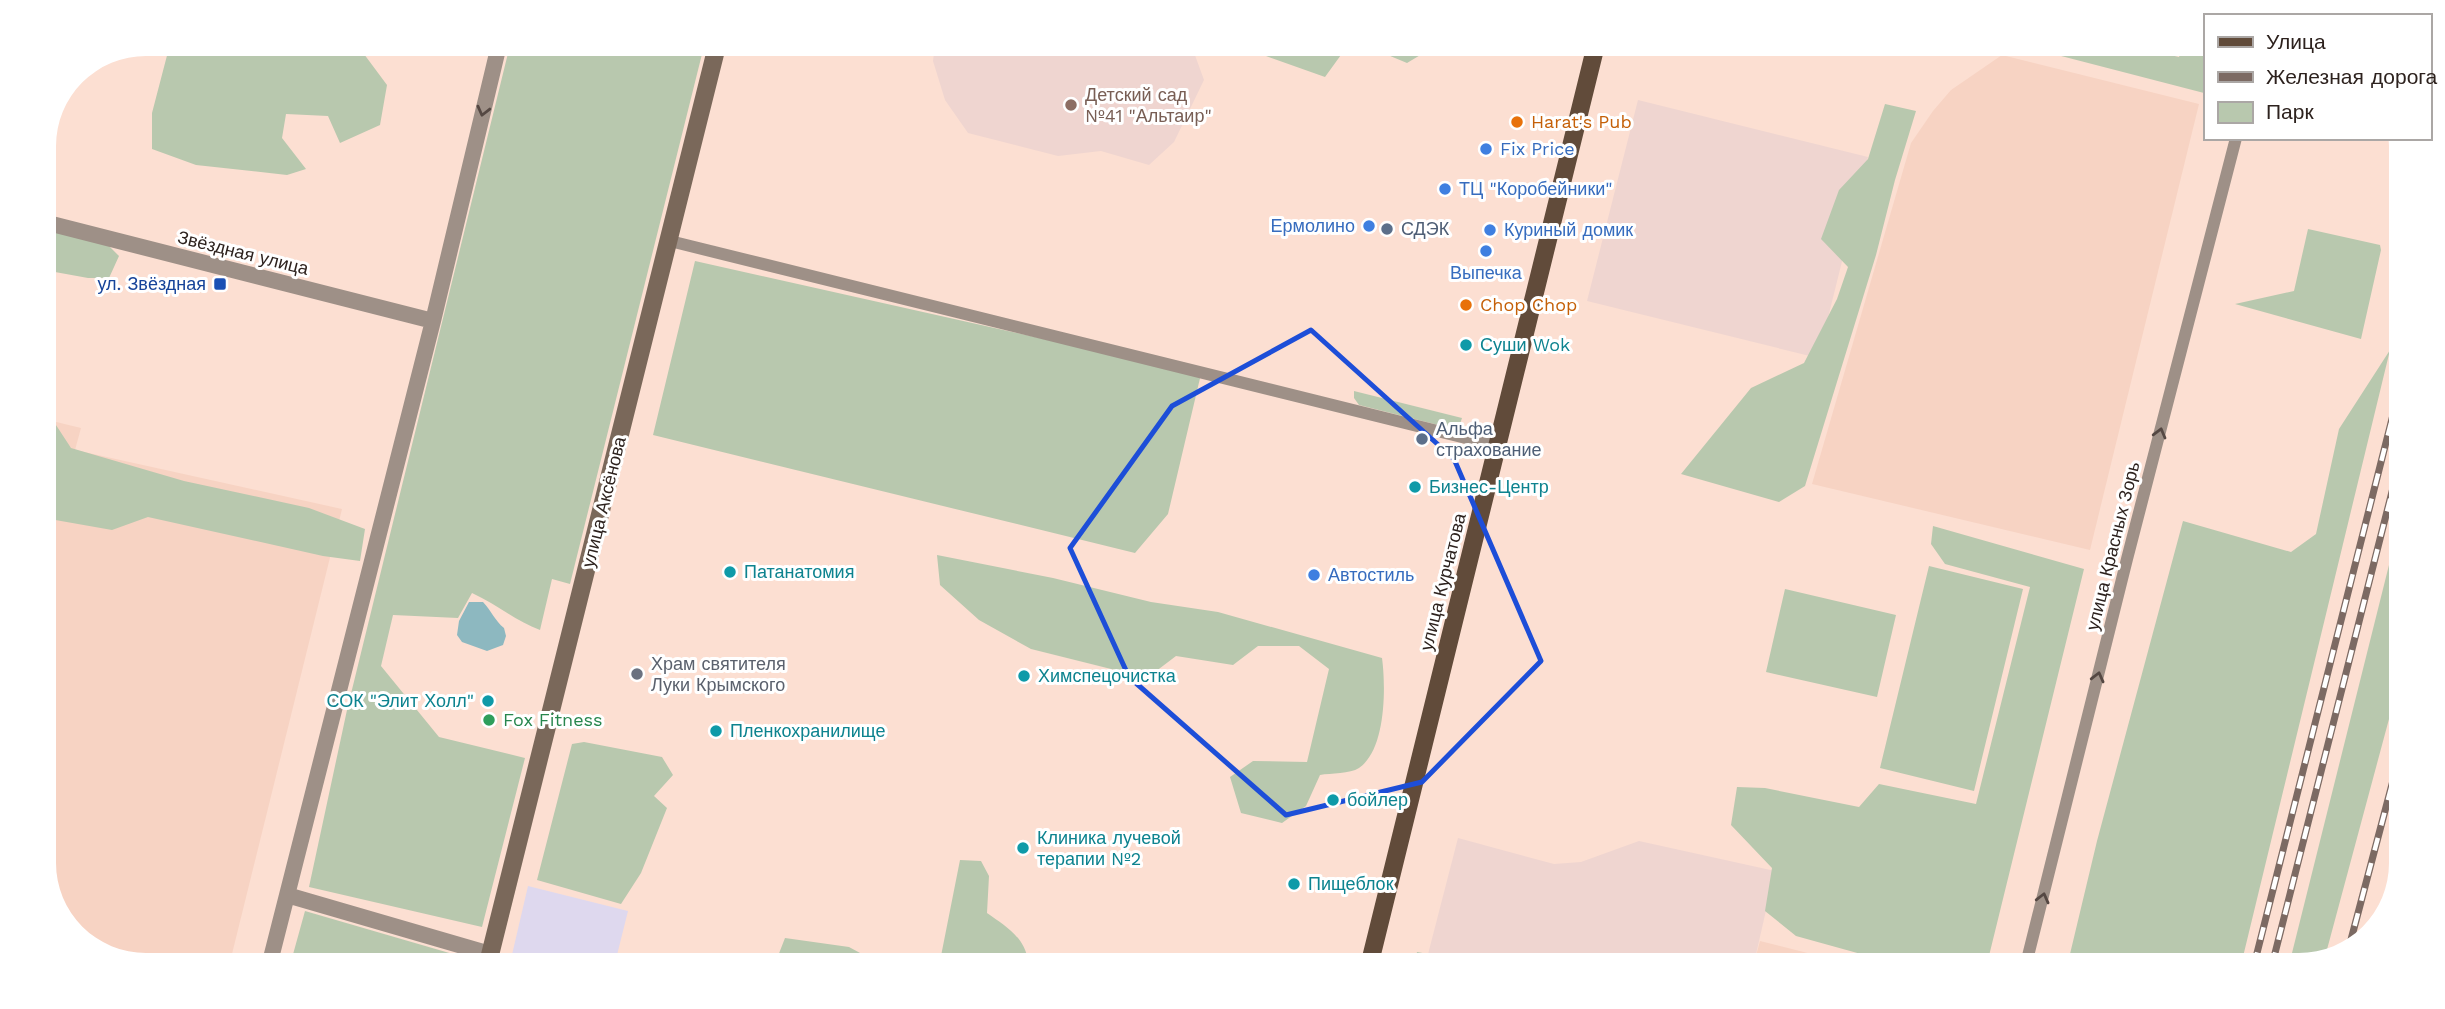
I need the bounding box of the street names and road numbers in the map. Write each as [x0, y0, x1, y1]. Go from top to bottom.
street label: Звёздная улица [176, 226, 312, 279]
street label: улица Аксёнова [577, 433, 630, 569]
street label: улица Красных Зорь [2081, 459, 2144, 633]
street label: улица Курчатова [1415, 510, 1470, 653]

